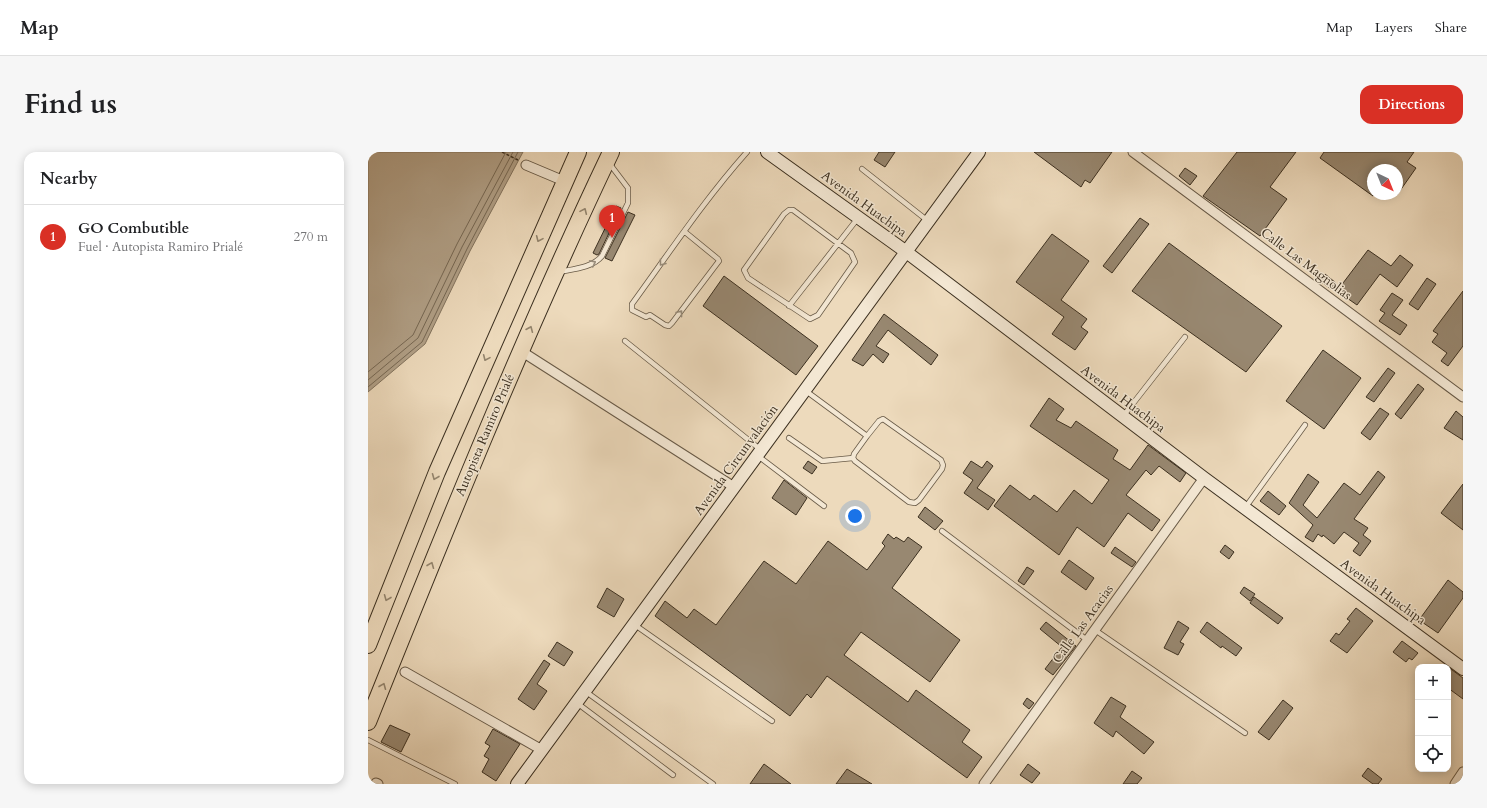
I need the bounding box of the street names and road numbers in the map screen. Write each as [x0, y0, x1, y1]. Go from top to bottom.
street label: Avenida Huachipa [818, 167, 911, 241]
street label: Calle Las Magnolias [1257, 224, 1355, 304]
street label: Avenida Huachipa [1077, 361, 1169, 437]
street label: Autopista Ramiro Prialé [451, 371, 519, 499]
street label: Avenida Circunvalación [690, 401, 783, 519]
street label: Avenida Huachipa [1337, 555, 1430, 629]
street label: Calle Las Acacias [1048, 581, 1118, 667]

